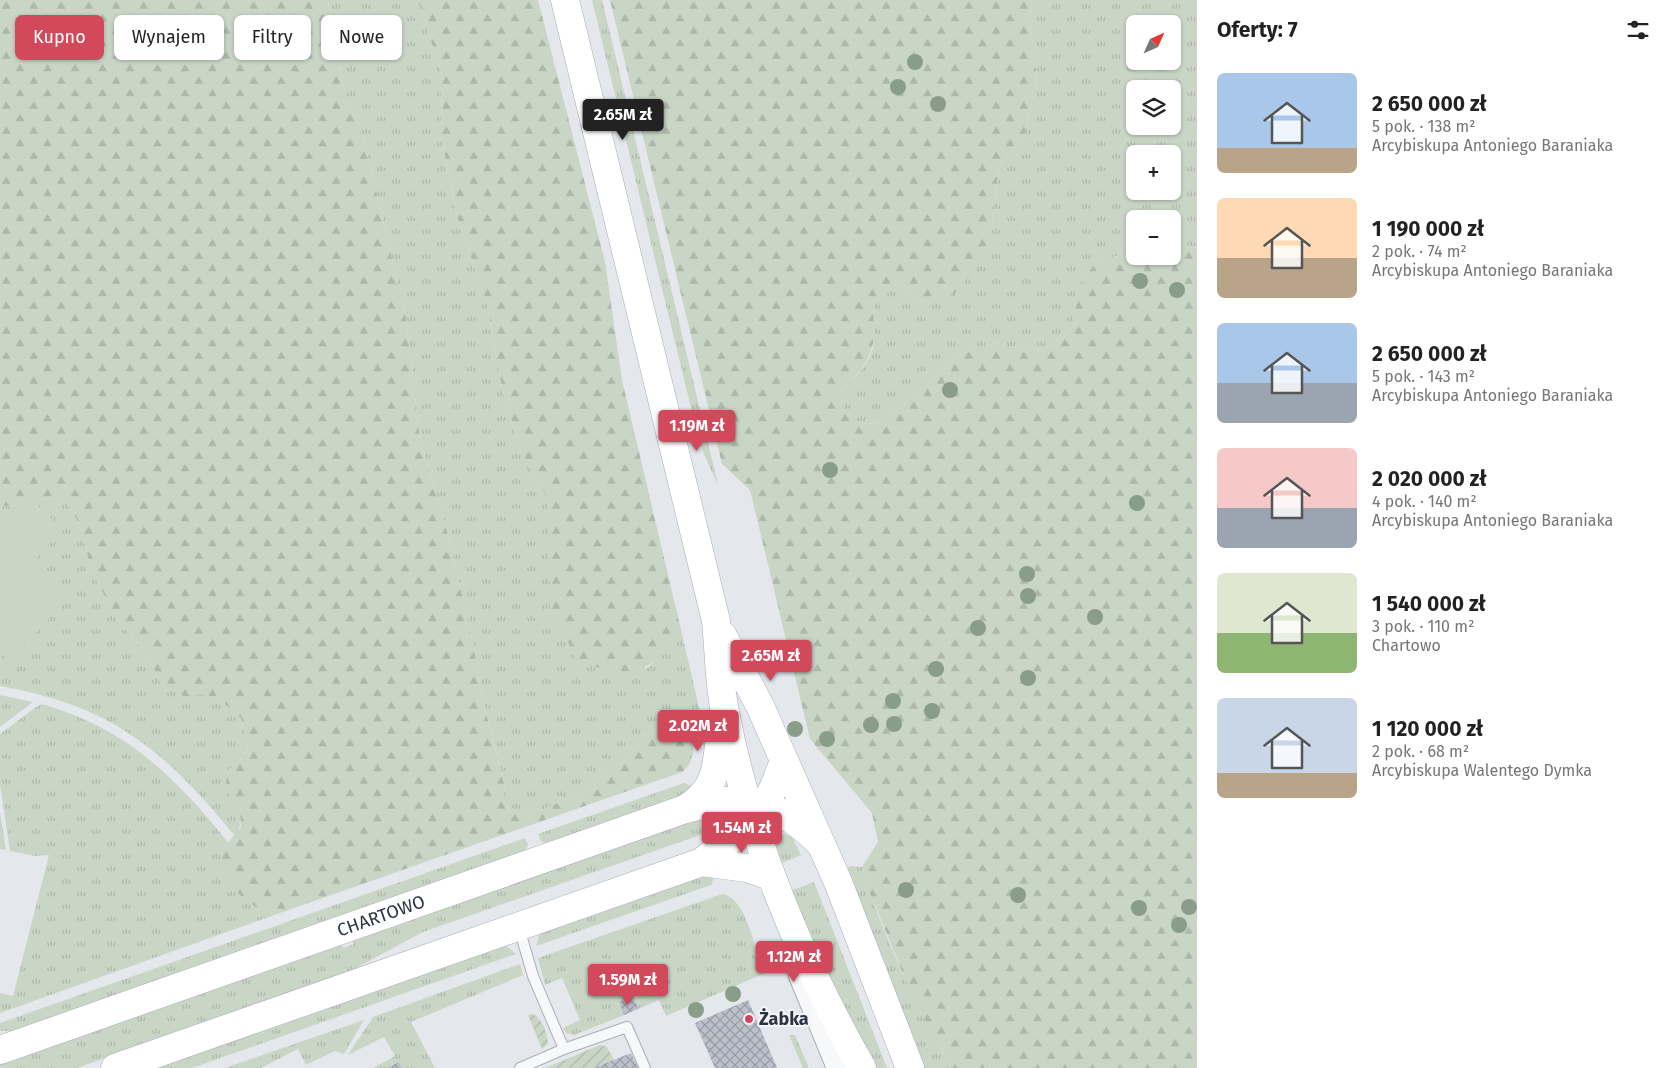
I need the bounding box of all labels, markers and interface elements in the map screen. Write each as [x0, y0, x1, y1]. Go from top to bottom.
chip: Kupno [15, 15, 104, 60]
chip: Wynajem [114, 15, 224, 60]
chip: Filtry [234, 15, 311, 60]
chip: Nowe [321, 15, 402, 60]
north arrow [1126, 15, 1181, 70]
map controls [1126, 15, 1181, 265]
icon: filters [1624, 16, 1652, 44]
text: Oferty: 7 [1217, 17, 1298, 43]
button: layers [1126, 80, 1181, 135]
text: 2 650 000 zł [1372, 91, 1487, 117]
icon: home [1257, 93, 1317, 153]
pin: 2.65M zł [571, 98, 675, 141]
text: 2.65M zł [594, 105, 652, 124]
text: 5 pok. · 138 m² [1372, 117, 1476, 136]
text: Arcybiskupa Antoniego Baraniaka [1372, 136, 1613, 155]
button: + [1126, 145, 1181, 200]
button: − [1126, 210, 1181, 265]
text: 1 190 000 zł [1372, 216, 1484, 242]
icon: home [1257, 218, 1317, 278]
text: 2 pok. · 74 m² [1372, 242, 1467, 261]
text: Arcybiskupa Antoniego Baraniaka [1372, 261, 1613, 280]
text: 2 650 000 zł [1372, 341, 1487, 367]
icon: home [1257, 343, 1317, 403]
text: 5 pok. · 143 m² [1372, 367, 1475, 386]
text: Arcybiskupa Antoniego Baraniaka [1372, 386, 1613, 405]
pin: 1.19M zł [645, 410, 749, 452]
text: 1.19M zł [669, 416, 725, 435]
text: 2 020 000 zł [1372, 466, 1487, 492]
icon: home [1257, 468, 1317, 528]
text: 4 pok. · 140 m² [1372, 492, 1477, 511]
text: Arcybiskupa Antoniego Baraniaka [1372, 511, 1613, 530]
text: 1 540 000 zł [1372, 591, 1486, 617]
icon: home [1257, 593, 1317, 653]
text: 3 pok. · 110 m² [1372, 617, 1474, 636]
text: Chartowo [1372, 636, 1441, 655]
pin: 2.65M zł [719, 640, 823, 682]
text: 2.65M zł [742, 646, 800, 665]
pin: 2.02M zł [646, 710, 750, 752]
text: 2.02M zł [669, 716, 727, 735]
text: 1 120 000 zł [1372, 716, 1483, 742]
icon: home [1257, 718, 1317, 778]
text: 2 pok. · 68 m² [1372, 742, 1469, 761]
text: Arcybiskupa Walentego Dymka [1372, 761, 1592, 780]
pin: 1.54M zł [690, 812, 794, 854]
text: 1.54M zł [713, 818, 771, 837]
street label: CHARTOWO [334, 890, 428, 942]
pin: 1.12M zł [742, 940, 846, 983]
text: 1.12M zł [767, 947, 821, 966]
pin: 1.59M zł [576, 964, 680, 1006]
text: 1.59M zł [599, 970, 657, 989]
place label: Żabka [759, 1008, 809, 1030]
marker: Żabka [743, 1013, 755, 1025]

